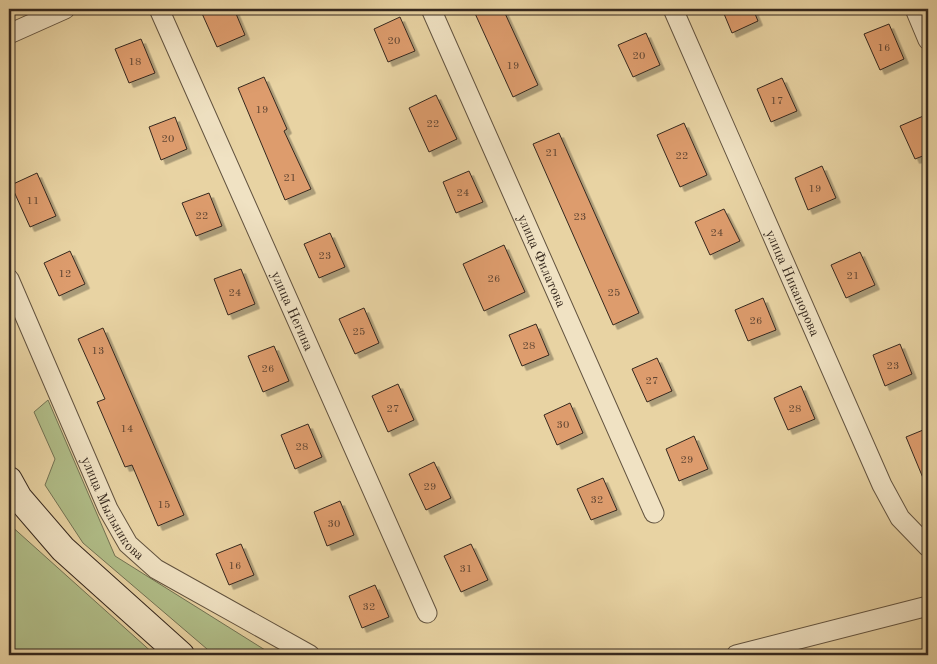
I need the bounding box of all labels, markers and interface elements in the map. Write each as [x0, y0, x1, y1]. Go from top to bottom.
house number: 20 [388, 36, 400, 47]
house number: 16 [878, 43, 890, 54]
house number: 20 [633, 51, 645, 62]
house number: 18 [129, 57, 141, 68]
house number: 19 [507, 61, 519, 72]
house number: 17 [771, 96, 783, 107]
house number: 19 [256, 105, 268, 116]
house number: 22 [427, 119, 439, 130]
house number: 20 [162, 134, 174, 145]
house number: 21 [546, 148, 558, 159]
house number: 22 [676, 151, 688, 162]
house number: 21 [284, 173, 296, 184]
house number: 19 [809, 184, 821, 195]
house number: 24 [457, 188, 469, 199]
house number: 11 [27, 196, 39, 207]
house number: 22 [196, 211, 208, 222]
street label: улица Филатова [515, 212, 568, 310]
house number: 23 [574, 212, 586, 223]
house number: 24 [711, 228, 723, 239]
street label: улица Никанорова [763, 228, 822, 339]
house number: 23 [319, 251, 331, 262]
house number: 12 [59, 269, 71, 280]
street label: улица Негина [268, 269, 316, 353]
house number: 21 [847, 271, 859, 282]
house number: 26 [488, 274, 500, 285]
house number: 24 [229, 288, 241, 299]
house number: 25 [608, 288, 620, 299]
house number: 26 [750, 316, 762, 327]
house number: 25 [353, 327, 365, 338]
house number: 28 [523, 341, 535, 352]
house number: 13 [92, 346, 104, 357]
house number: 23 [887, 361, 899, 372]
house number: 26 [262, 364, 274, 375]
house number: 27 [646, 376, 658, 387]
house number: 27 [387, 404, 399, 415]
house number: 28 [789, 404, 801, 415]
house number: 30 [557, 420, 569, 431]
house number: 14 [121, 424, 133, 435]
house number: 28 [296, 442, 308, 453]
street label: улица Мыльникова [78, 455, 147, 563]
house number: 29 [681, 455, 693, 466]
house number: 29 [424, 482, 436, 493]
house number: 32 [591, 495, 603, 506]
house number: 15 [158, 500, 170, 511]
house number: 30 [328, 519, 340, 530]
house number: 16 [229, 561, 241, 572]
house number: 31 [460, 564, 472, 575]
house number: 32 [363, 602, 375, 613]

